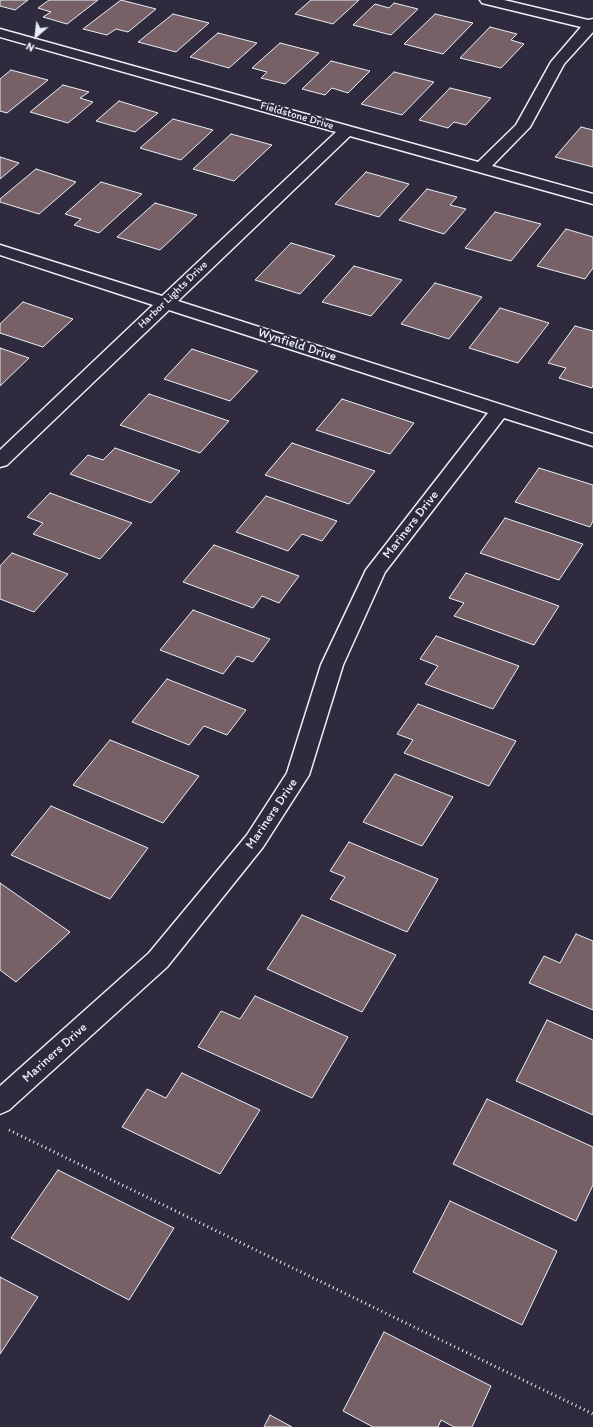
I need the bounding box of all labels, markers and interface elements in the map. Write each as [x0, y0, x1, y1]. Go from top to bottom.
north arrow [16, 16, 56, 56]
text: N [24, 40, 36, 55]
street label: Fieldstone Drive [259, 99, 335, 133]
street label: Harbor Lights Drive [135, 258, 211, 332]
street label: Wynfield Drive [256, 325, 338, 365]
street label: Mariners Drive [380, 488, 442, 562]
street label: Mariners Drive [243, 776, 301, 852]
street label: Mariners Drive [19, 1020, 91, 1086]

